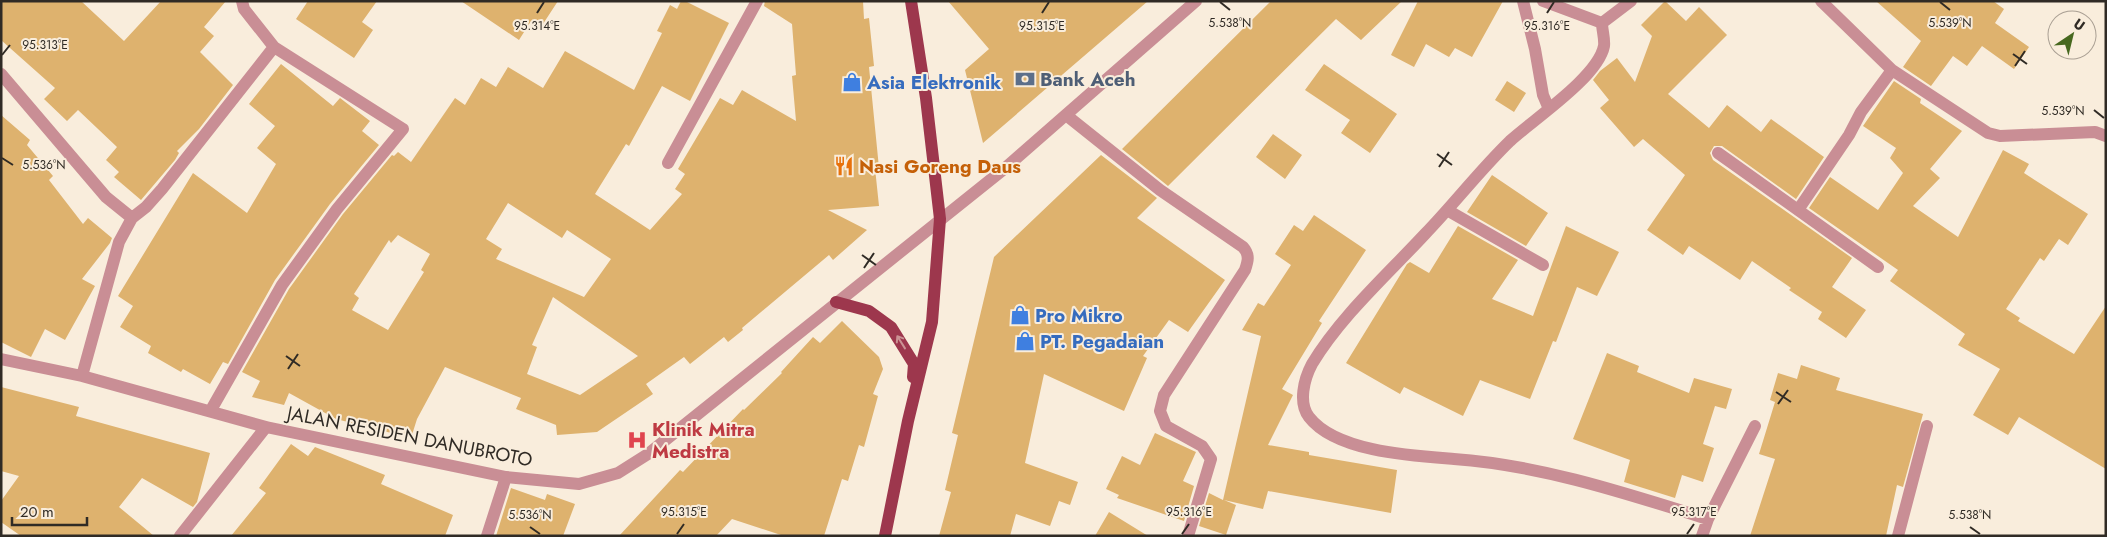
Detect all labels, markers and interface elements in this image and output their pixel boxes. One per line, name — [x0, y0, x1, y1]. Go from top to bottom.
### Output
north arrow — [2047, 10, 2097, 60]
text: U — [2070, 13, 2089, 35]
text: 5.538°N — [1209, 14, 1251, 32]
text: 5.539°N — [1928, 14, 1972, 32]
text: 95.314°E — [514, 17, 560, 35]
text: 95.315°E — [1019, 17, 1065, 35]
text: 95.316°E — [1524, 17, 1570, 35]
text: 95.313°E — [22, 36, 68, 54]
place label: Bank Aceh — [1040, 66, 1136, 93]
bank icon: Bank Aceh — [1014, 68, 1036, 90]
place label: Asia Elektronik — [866, 69, 1001, 96]
shop icon: Asia Elektronik — [841, 71, 863, 93]
text: 5.539°N — [2041, 102, 2085, 120]
place label: Nasi Goreng Daus — [859, 153, 1021, 180]
restaurant icon: Nasi Goreng Daus — [833, 155, 855, 177]
text: 5.536°N — [22, 156, 66, 174]
place label: Pro Mikro — [1035, 302, 1123, 329]
shop icon: Pro Mikro — [1009, 304, 1031, 326]
place label: PT. Pegadaian — [1040, 328, 1164, 355]
shop icon: PT. Pegadaian — [1014, 330, 1036, 352]
one-way arrow — [896, 335, 906, 349]
street label: JALAN RESIDEN DANUBROTO — [282, 399, 535, 474]
place label: Klinik Mitra Medistra — [652, 416, 755, 465]
hospital icon: Klinik Mitra Medistra — [626, 429, 648, 451]
scale bar — [12, 494, 88, 526]
text: 20 m — [20, 501, 54, 523]
text: 95.315°E — [661, 503, 707, 521]
text: 95.316°E — [1166, 503, 1212, 521]
text: 95.317°E — [1671, 503, 1717, 521]
text: 5.536°N — [508, 506, 552, 524]
text: 5.538°N — [1949, 506, 1991, 524]

